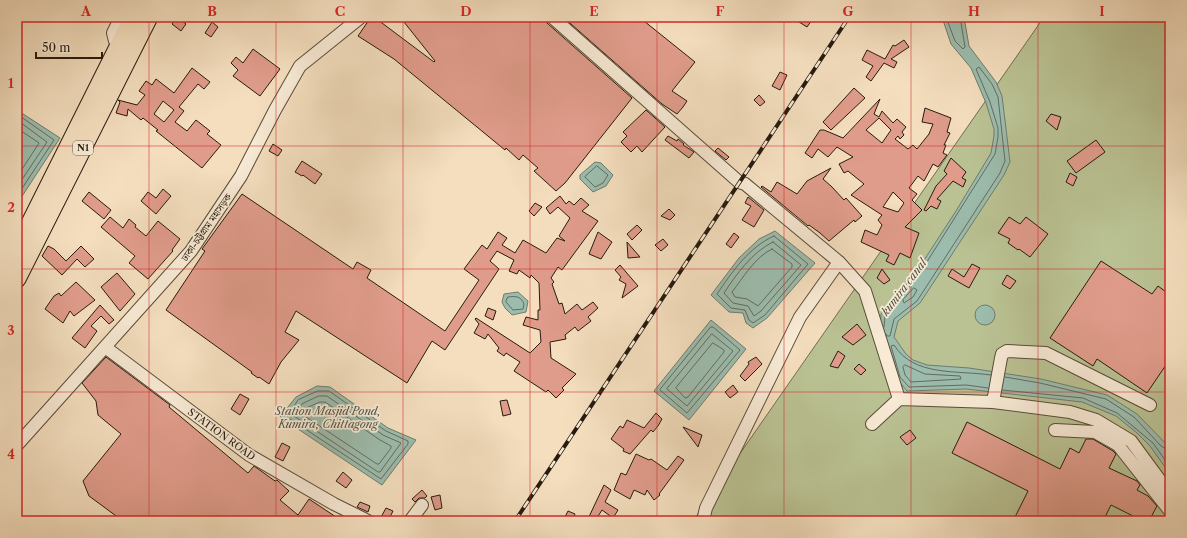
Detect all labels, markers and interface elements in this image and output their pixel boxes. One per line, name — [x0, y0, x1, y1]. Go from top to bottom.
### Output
text: A — [80, 3, 92, 19]
text: B — [207, 3, 217, 19]
text: C — [335, 3, 345, 19]
text: D — [460, 3, 472, 19]
text: E — [589, 3, 599, 19]
text: F — [716, 3, 725, 19]
text: G — [842, 3, 854, 19]
text: H — [968, 3, 980, 19]
text: I — [1099, 3, 1105, 19]
scale bar — [36, 34, 102, 60]
text: 50 m — [42, 40, 71, 55]
text: 1 — [8, 75, 14, 91]
road number: N1 — [73, 141, 93, 155]
street label: ঢাকা-চট্টগ্রাম মহাসড়ক — [178, 190, 235, 264]
text: 2 — [7, 199, 15, 215]
water label: kumira canal — [878, 255, 931, 319]
text: 3 — [7, 322, 15, 338]
water label: Station Masjid Pond, Kumira, Chittagong — [274, 404, 381, 431]
street label: STATION ROAD — [185, 406, 258, 463]
text: 4 — [7, 446, 15, 462]

